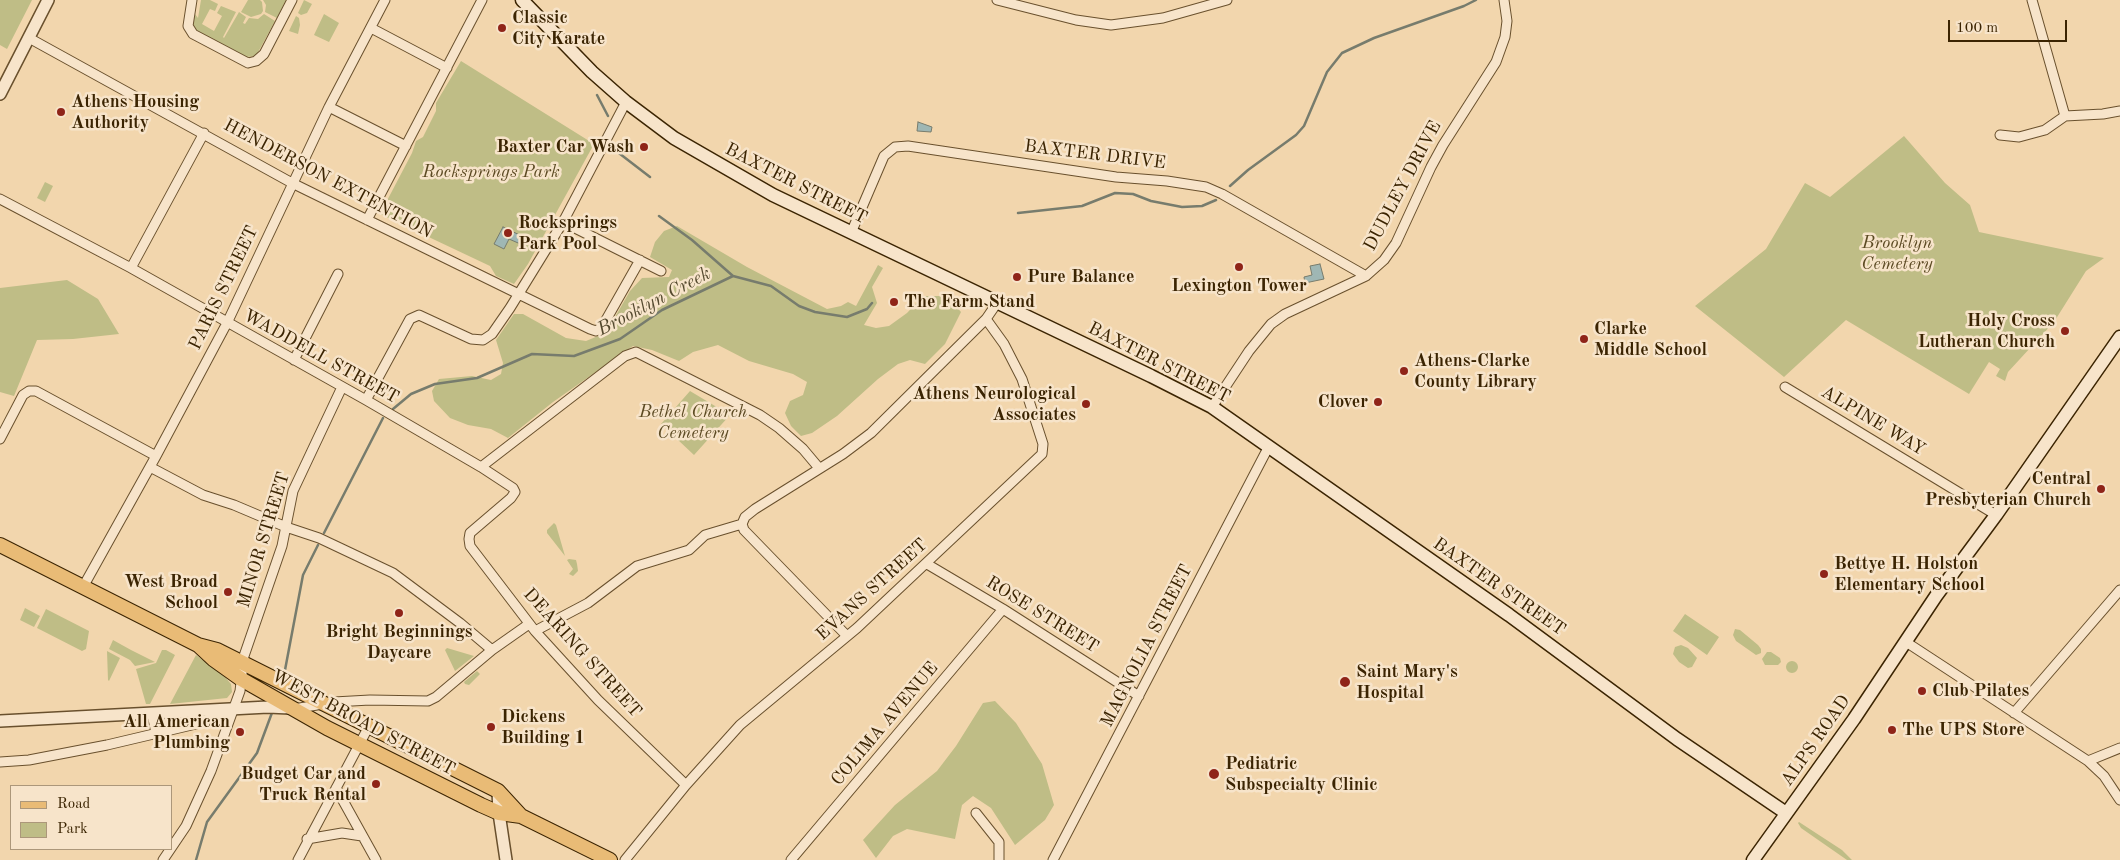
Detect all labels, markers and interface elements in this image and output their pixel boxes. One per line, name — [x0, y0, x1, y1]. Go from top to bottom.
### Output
place label: Classic City Karate — [512, 7, 605, 50]
scale bar — [1950, 10, 2069, 42]
text: 100 m — [1956, 21, 1998, 36]
marker: Classic City Karate — [496, 22, 508, 34]
place label: Athens Housing Authority — [71, 91, 199, 134]
marker: Athens Housing Authority — [55, 106, 67, 118]
street label: HENDERSON EXTENTION — [220, 115, 436, 243]
street label: DUDLEY DRIVE — [1360, 117, 1446, 255]
place label: Baxter Car Wash — [496, 136, 634, 158]
street label: BAXTER DRIVE — [1023, 136, 1167, 174]
street label: BAXTER STREET — [721, 139, 871, 229]
marker: Baxter Car Wash — [638, 141, 650, 153]
park label: Rocksprings Park — [422, 161, 560, 183]
place label: Rocksprings Park Pool — [518, 212, 617, 254]
street label: PARIS STREET — [185, 222, 263, 354]
marker: Rocksprings Park Pool — [502, 227, 514, 239]
park label: Brooklyn Cemetery — [1861, 232, 1933, 274]
marker: Lexington Tower — [1233, 261, 1245, 273]
water label: Brooklyn Creek — [593, 263, 715, 341]
place label: Pure Balance — [1027, 266, 1134, 288]
marker: Pure Balance — [1011, 271, 1023, 283]
place label: Lexington Tower — [1171, 275, 1307, 297]
place label: The Farm Stand — [904, 291, 1035, 313]
marker: The Farm Stand — [888, 296, 900, 308]
street label: WADDELL STREET — [239, 305, 403, 409]
place label: Holy Cross Lutheran Church — [1918, 310, 2055, 352]
street label: BAXTER STREET — [1084, 318, 1234, 408]
place label: Clarke Middle School — [1594, 318, 1707, 360]
marker: Holy Cross Lutheran Church — [2059, 325, 2071, 337]
marker: Clarke Middle School — [1578, 333, 1590, 345]
place label: Athens-Clarke County Library — [1414, 350, 1537, 392]
marker: Athens-Clarke County Library — [1398, 365, 1410, 377]
street label: ALPINE WAY — [1817, 381, 1929, 461]
place label: Athens Neurological Associates — [912, 383, 1076, 426]
place label: Clover — [1318, 391, 1368, 413]
marker: Clover — [1372, 396, 1384, 408]
marker: Athens Neurological Associates — [1080, 398, 1092, 410]
park label: Bethel Church Cemetery — [639, 401, 747, 444]
place label: Central Presbyterian Church — [1925, 468, 2091, 510]
street label: MINOR STREET — [233, 469, 295, 611]
marker: Central Presbyterian Church — [2095, 483, 2107, 495]
street label: BAXTER STREET — [1429, 533, 1569, 641]
street label: EVANS STREET — [812, 534, 932, 646]
place label: Bettye H. Holston Elementary School — [1834, 553, 1985, 596]
street label: MAGNOLIA STREET — [1097, 561, 1197, 731]
marker: Bettye H. Holston Elementary School — [1818, 568, 1830, 580]
place label: West Broad School — [124, 571, 218, 614]
street label: ROSE STREET — [982, 572, 1102, 658]
street label: DEARING STREET — [518, 584, 646, 722]
marker: West Broad School — [222, 586, 234, 598]
marker: Bright Beginnings Daycare — [393, 607, 405, 619]
place label: Bright Beginnings Daycare — [325, 621, 473, 664]
street label: COLIMA AVENUE — [827, 658, 943, 790]
place label: Saint Mary's Hospital — [1356, 661, 1458, 704]
street label: WEST BROAD STREET — [267, 665, 459, 781]
marker: Saint Mary's Hospital — [1338, 675, 1352, 689]
place label: Club Pilates — [1932, 680, 2029, 702]
marker: Club Pilates — [1916, 685, 1928, 697]
street label: ALPS ROAD — [1777, 691, 1855, 791]
place label: Dickens Building 1 — [501, 706, 585, 749]
place label: All American Plumbing — [123, 711, 230, 754]
place label: The UPS Store — [1902, 719, 2025, 741]
marker: Dickens Building 1 — [485, 721, 497, 733]
marker: The UPS Store — [1886, 724, 1898, 736]
marker: All American Plumbing — [234, 726, 246, 738]
place label: Pediatric Subspecialty Clinic — [1225, 753, 1378, 796]
place label: Budget Car and Truck Rental — [241, 763, 366, 806]
marker: Pediatric Subspecialty Clinic — [1207, 767, 1221, 781]
marker: Budget Car and Truck Rental — [370, 778, 382, 790]
legend — [10, 785, 172, 850]
text: Road — [57, 797, 90, 812]
text: Park — [57, 822, 88, 837]

